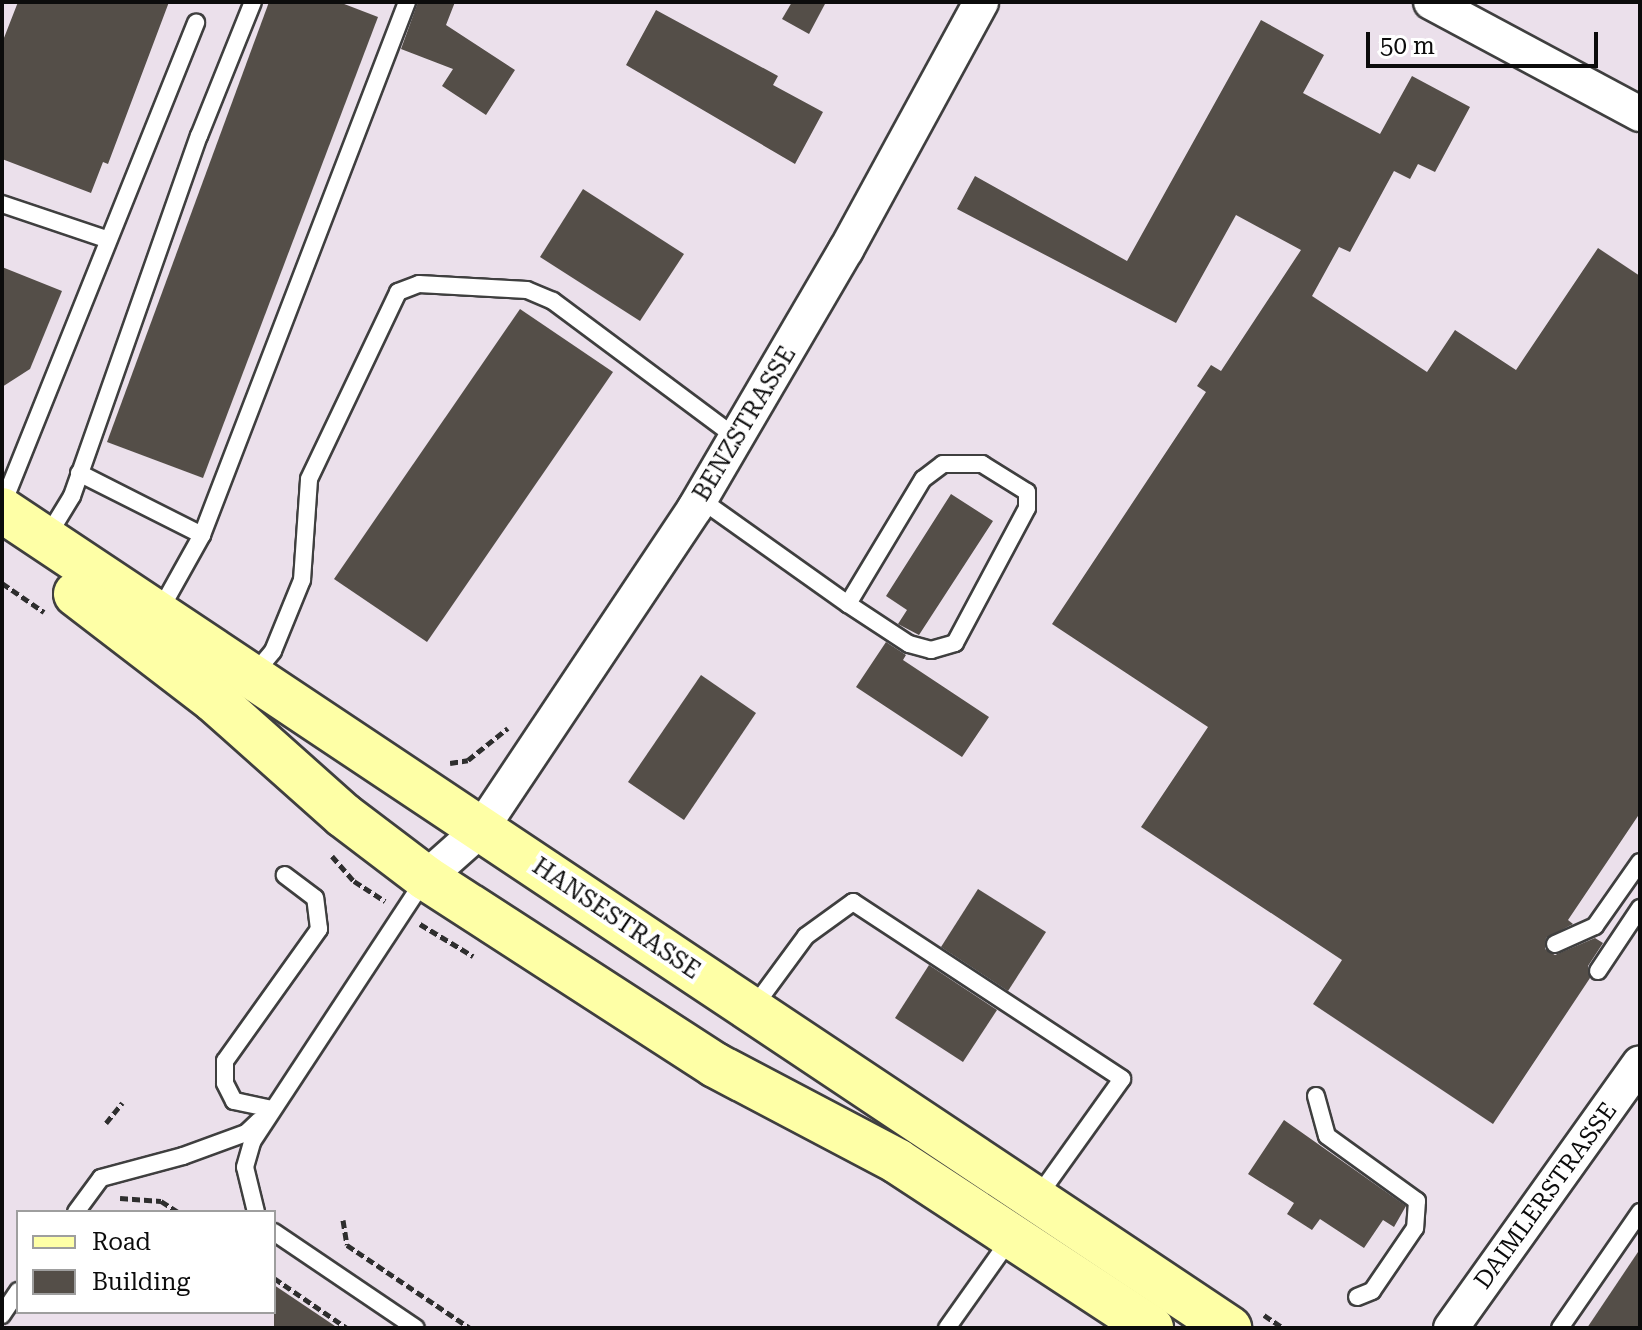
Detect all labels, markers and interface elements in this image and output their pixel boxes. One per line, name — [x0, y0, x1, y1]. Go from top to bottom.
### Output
scale bar — [1370, 16, 1602, 66]
text: 50 m — [1380, 32, 1435, 60]
street label: BENZSTRASSE — [688, 341, 802, 507]
street label: HANSESTRASSE — [527, 852, 705, 986]
street label: DAIMLERSTRASSE — [1469, 1097, 1623, 1295]
legend — [16, 1210, 276, 1314]
text: Road — [92, 1228, 151, 1256]
text: Building — [92, 1268, 190, 1296]

